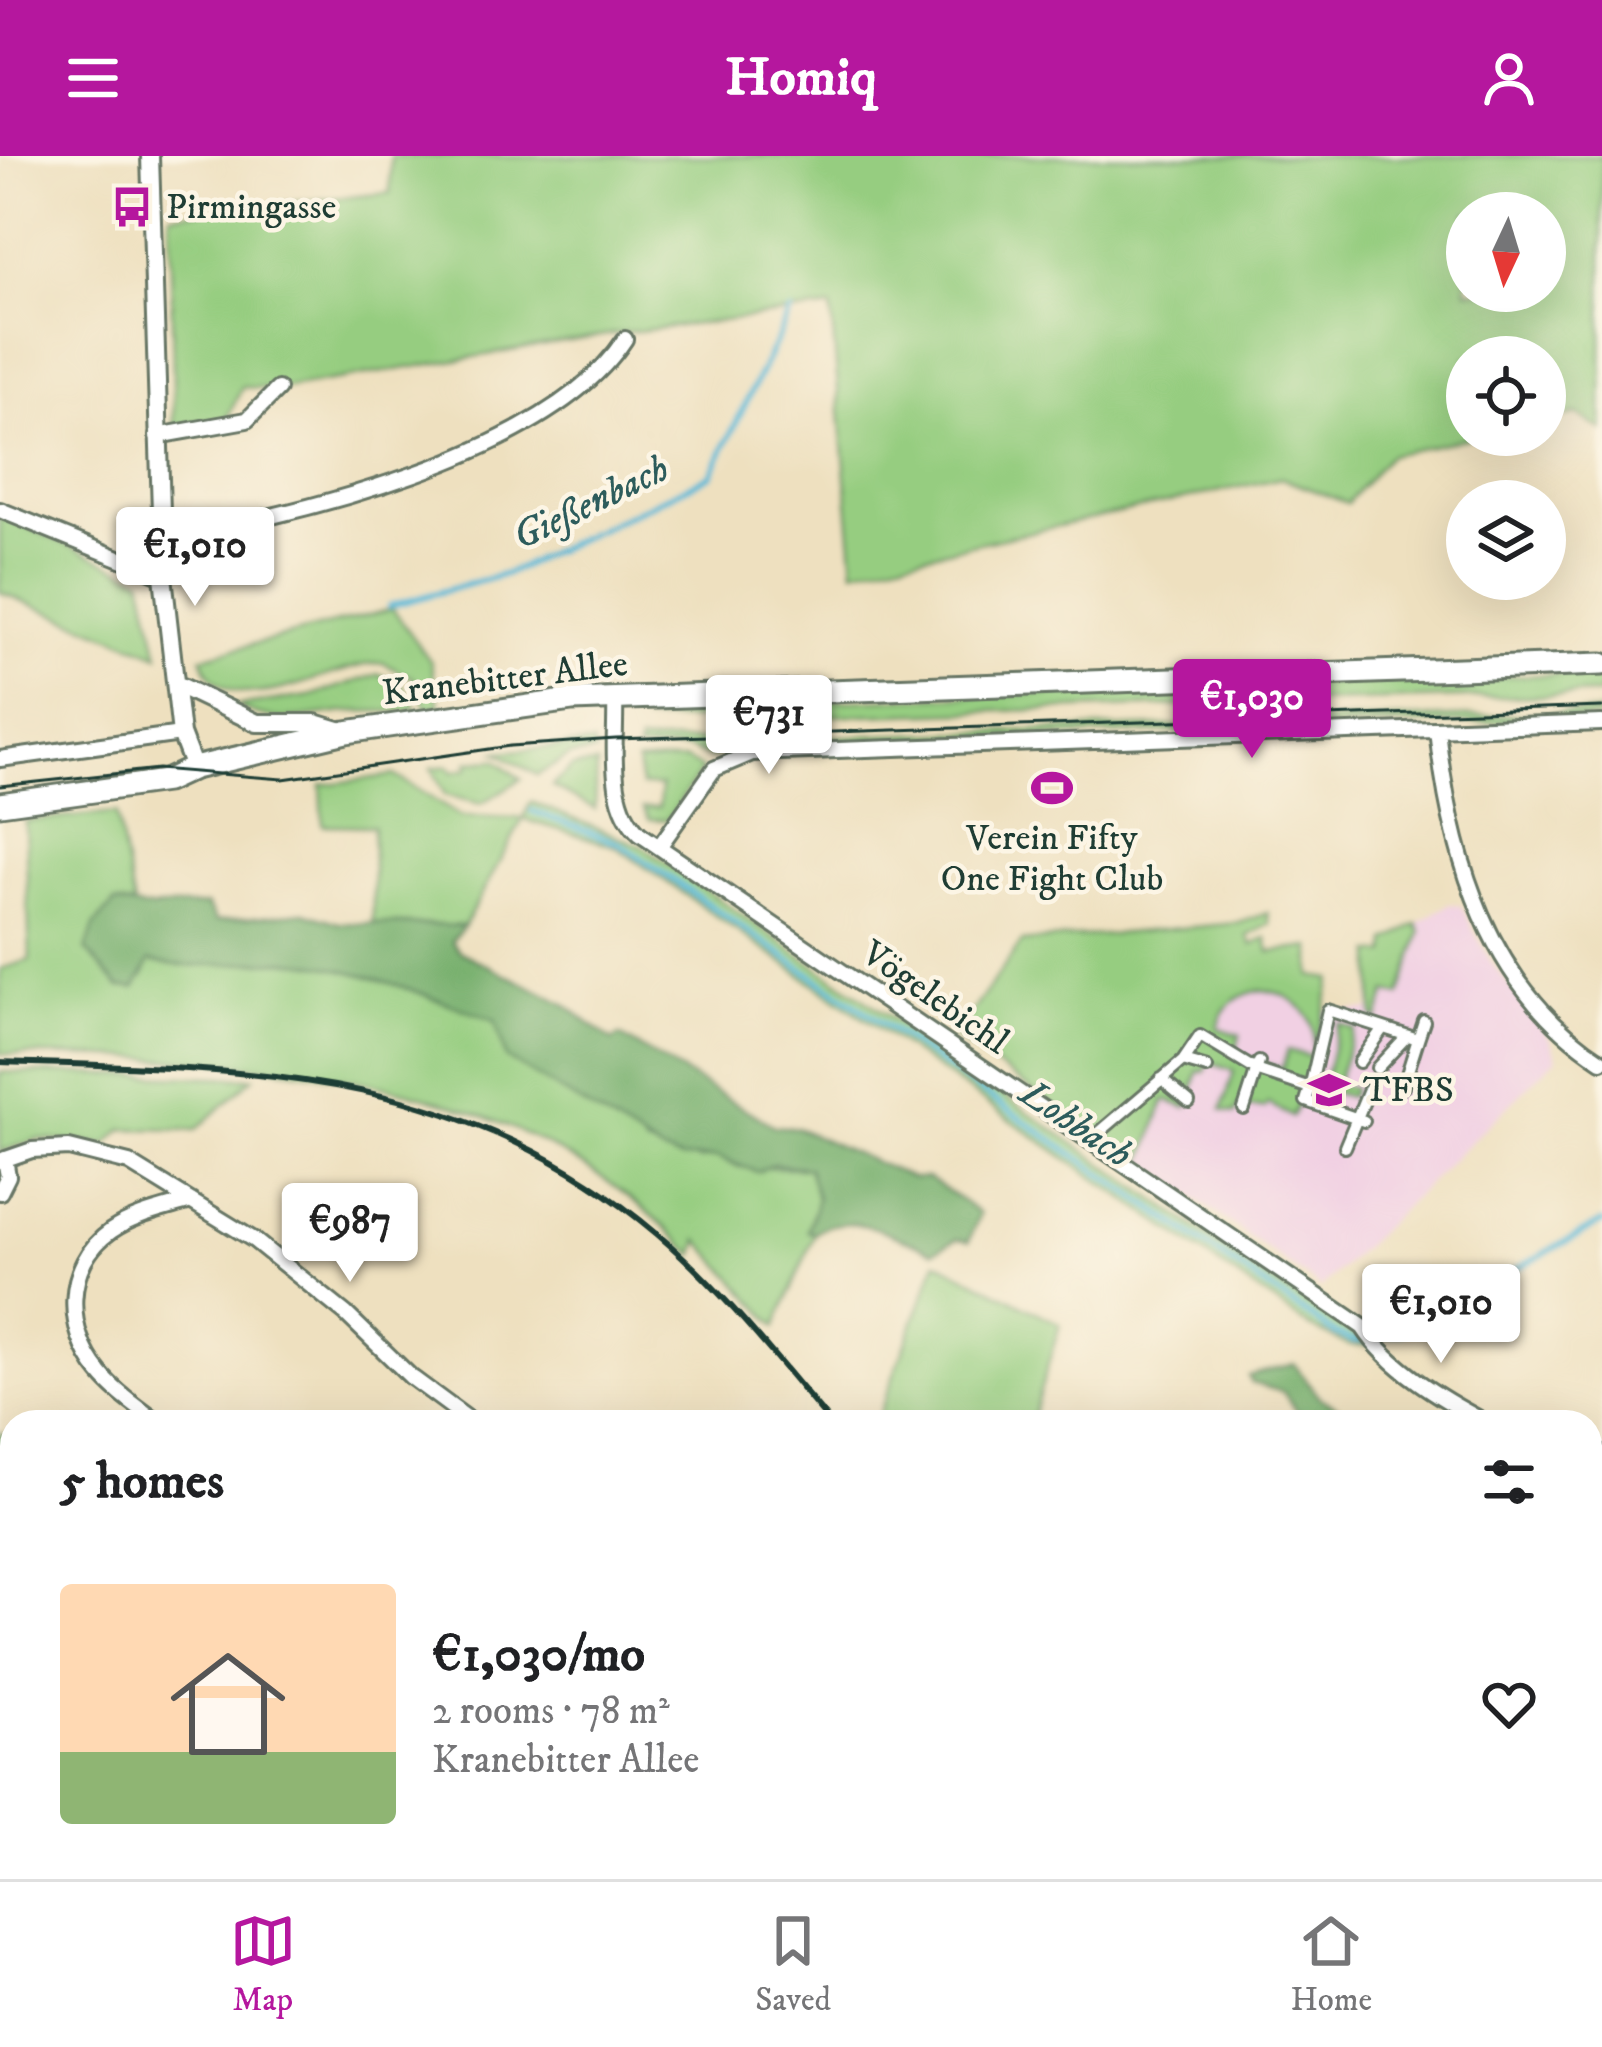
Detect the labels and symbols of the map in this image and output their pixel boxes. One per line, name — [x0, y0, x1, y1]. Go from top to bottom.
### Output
bus stop icon: Pirmingasse — [109, 184, 155, 230]
place label: Pirmingasse — [166, 185, 337, 230]
north arrow — [1446, 192, 1566, 312]
water label: Gießenbach — [505, 444, 677, 562]
pin: €1,010 — [97, 507, 293, 609]
street label: Kranebitter Allee — [380, 642, 630, 716]
pin: €1,030 — [1154, 659, 1350, 761]
pin: €731 — [698, 675, 840, 777]
sports icon: Verein Fifty One Fight Club — [1029, 765, 1075, 811]
place label: Verein Fifty One Fight Club — [941, 816, 1163, 902]
street label: Vögelebichl — [852, 931, 1017, 1065]
school or university icon: TFBS — [1306, 1067, 1352, 1113]
water label: Lohbach — [1009, 1068, 1141, 1179]
place label: TFBS — [1363, 1068, 1454, 1113]
pin: €987 — [279, 1183, 421, 1285]
pin: €1,010 — [1343, 1264, 1539, 1366]

